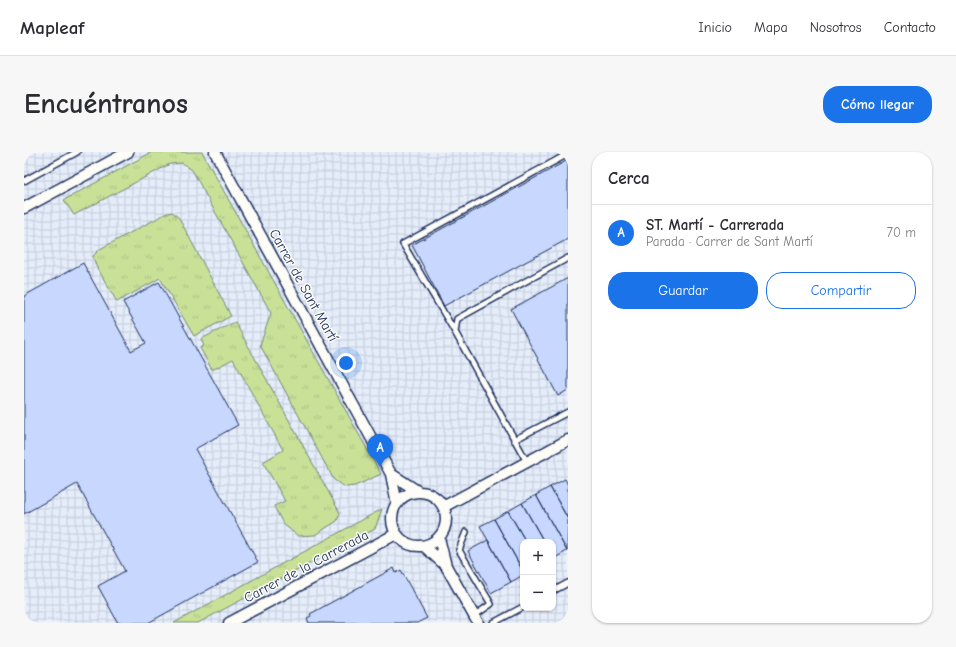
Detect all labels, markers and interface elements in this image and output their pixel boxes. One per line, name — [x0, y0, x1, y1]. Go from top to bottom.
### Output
text: Mapleaf — [20, 17, 84, 39]
text: Inicio — [698, 19, 732, 36]
text: Mapa — [754, 19, 788, 36]
text: Nosotros — [810, 19, 862, 36]
text: Contacto — [884, 19, 936, 36]
button: Cómo llegar — [823, 86, 932, 123]
text: Encuéntranos — [24, 88, 188, 120]
text: Cerca — [608, 169, 650, 188]
text: ST. Martí - Carrerada — [646, 216, 784, 234]
text: A — [617, 225, 625, 240]
text: 70 m — [887, 225, 916, 240]
street label: Carrer de Sant Martí — [266, 226, 342, 345]
text: Parada · Carrer de Sant Martí — [646, 234, 813, 249]
button: Guardar — [608, 272, 758, 309]
button: Compartir — [766, 272, 916, 309]
your location — [336, 353, 356, 373]
pin: A — [367, 434, 393, 467]
street label: Carrer de la Carrerada — [241, 526, 372, 607]
map controls — [520, 539, 556, 611]
button: + — [520, 539, 556, 575]
button: − — [520, 575, 556, 611]

